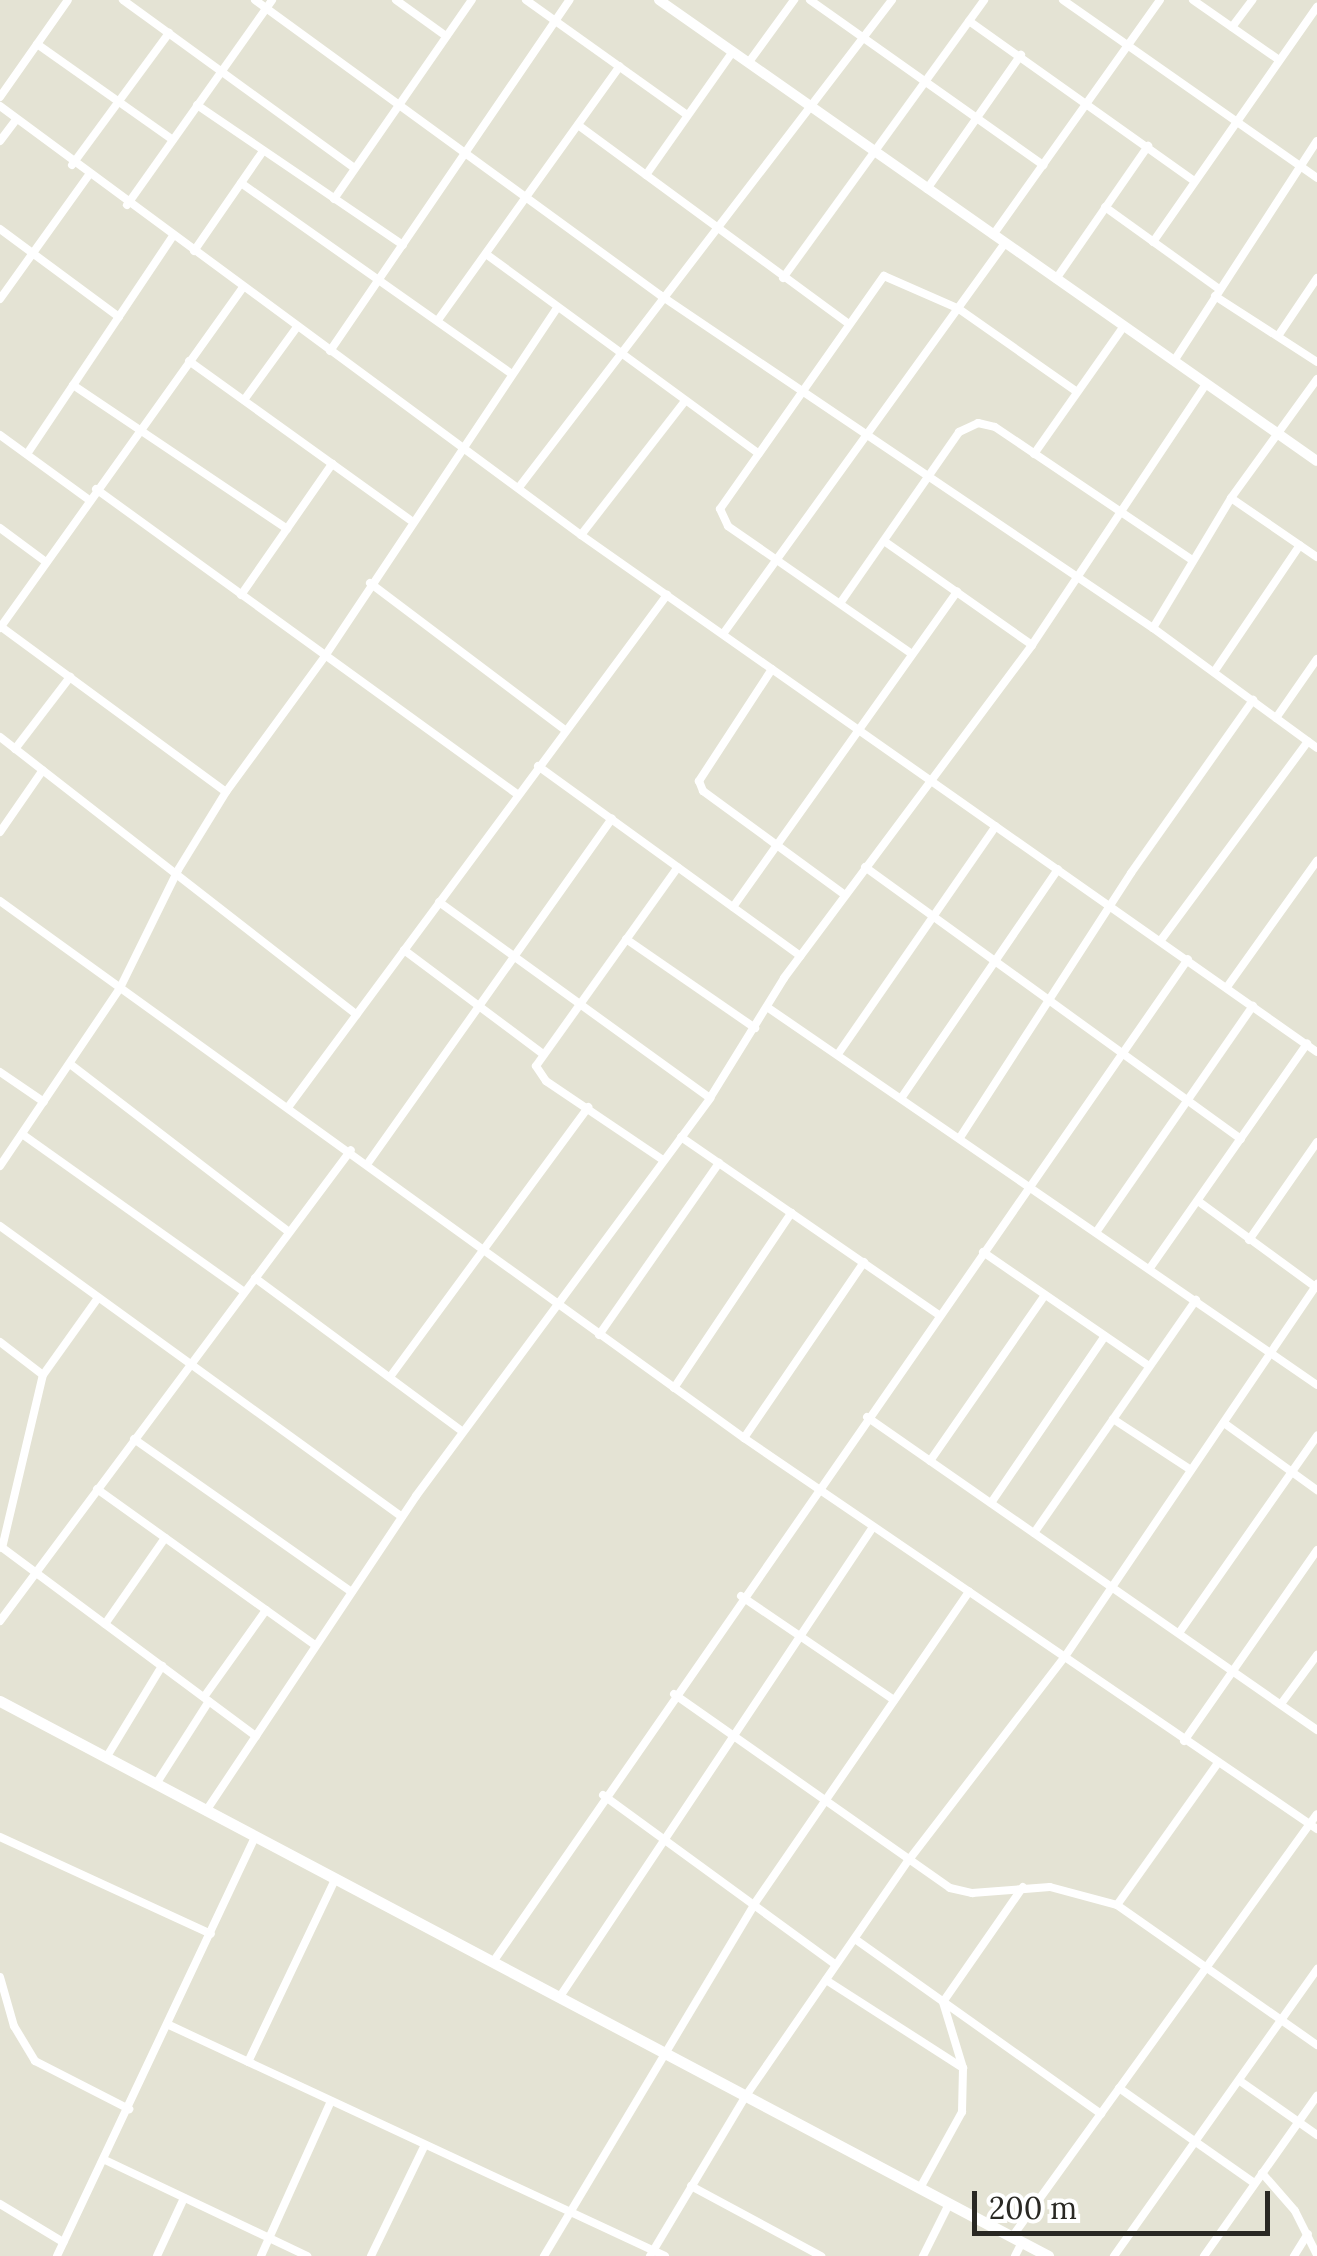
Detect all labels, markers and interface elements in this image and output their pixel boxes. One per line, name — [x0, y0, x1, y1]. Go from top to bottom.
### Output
scale bar — [977, 2171, 1274, 2233]
text: 200 m — [989, 2189, 1077, 2227]

